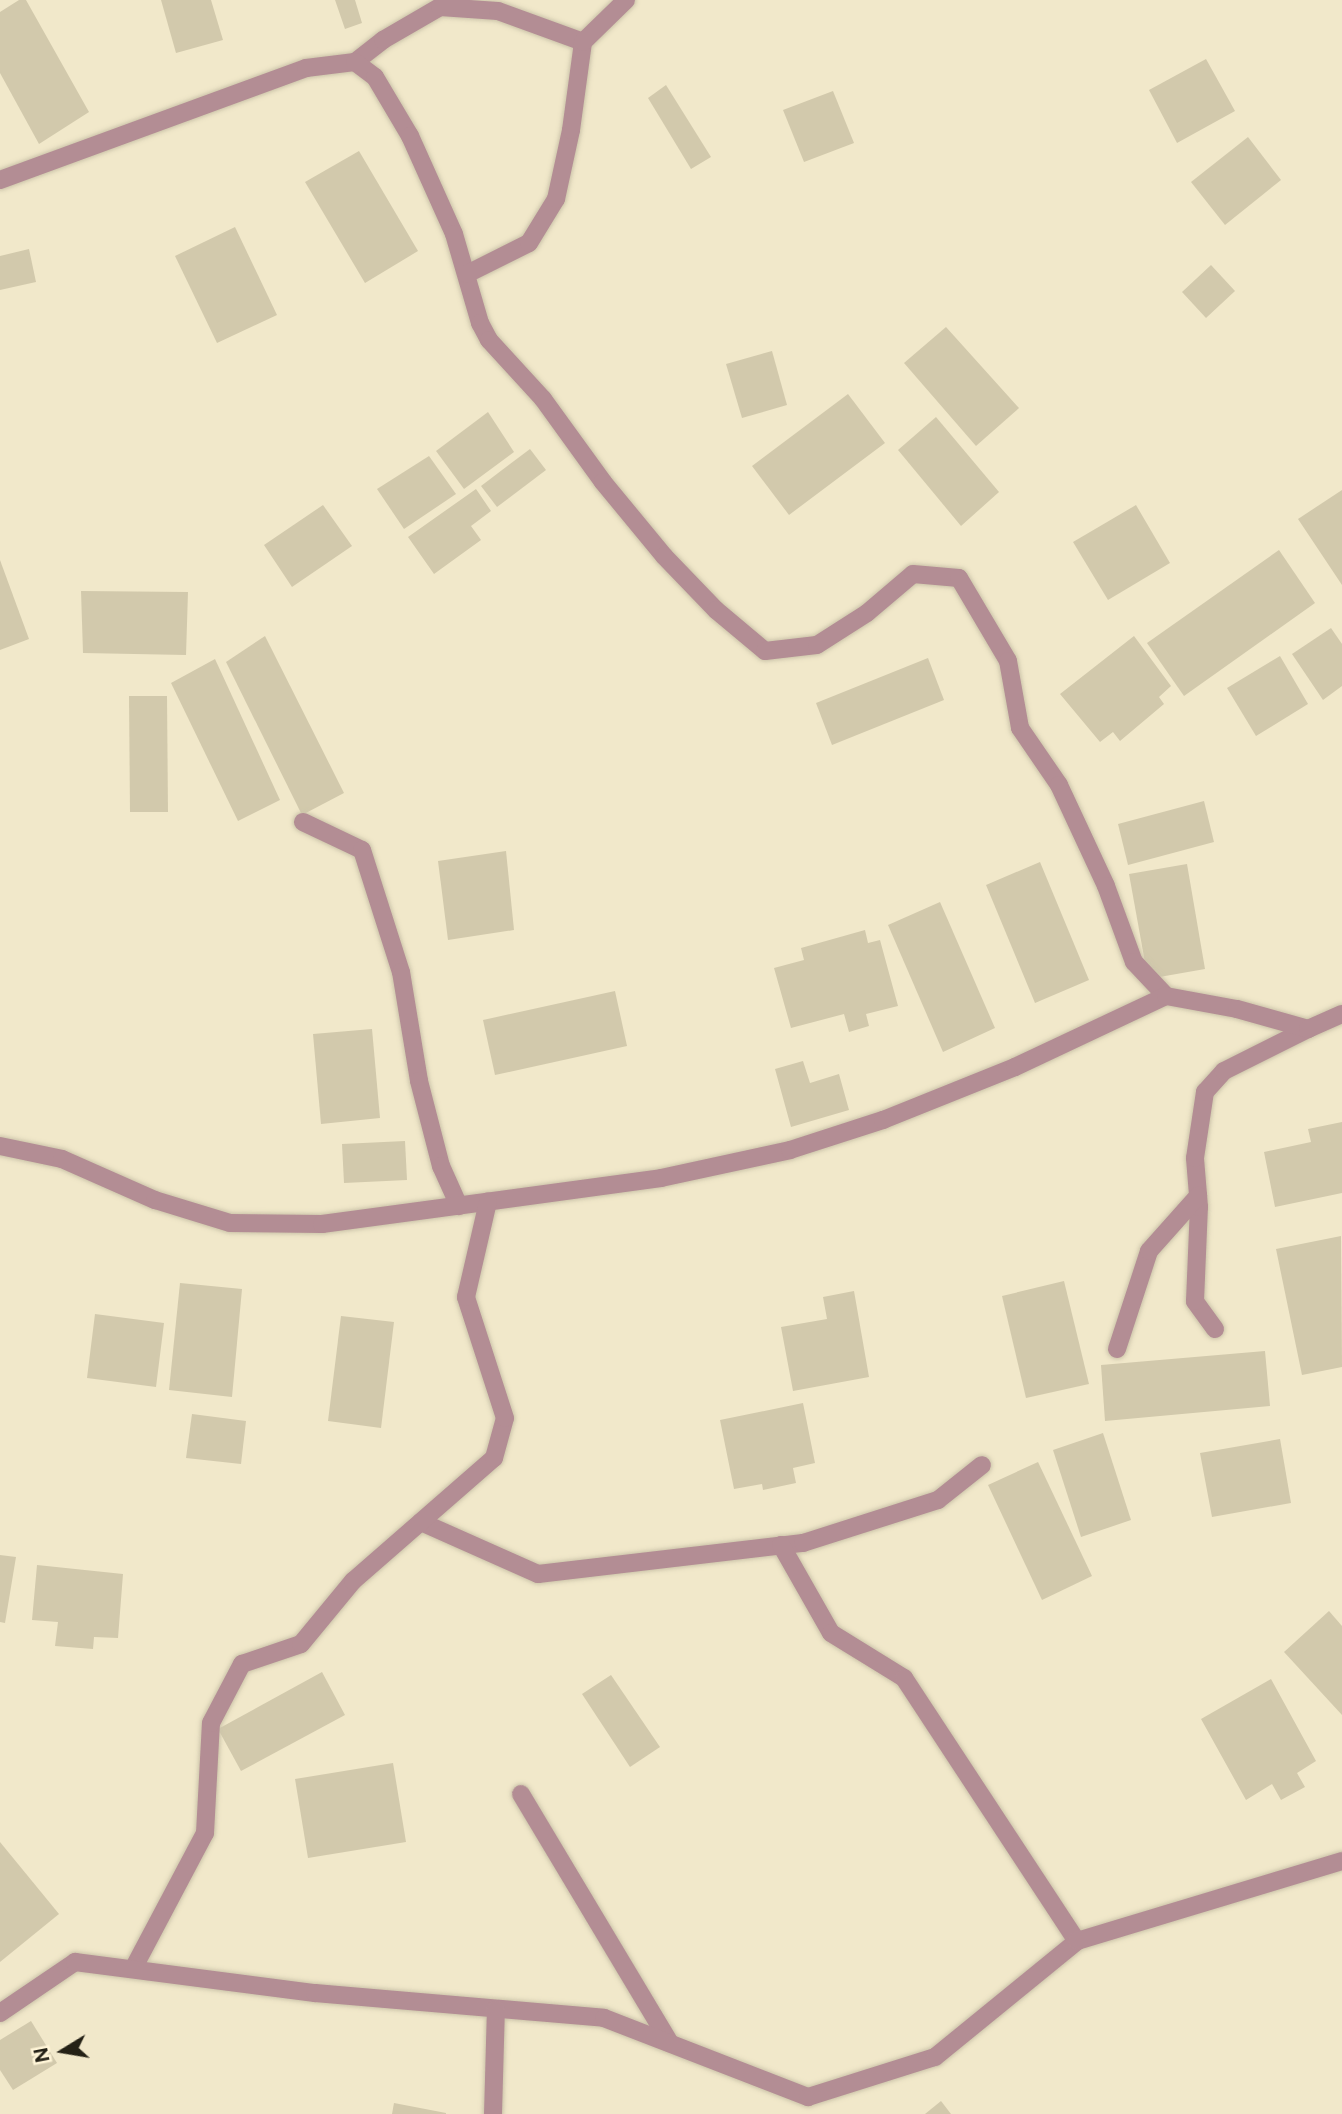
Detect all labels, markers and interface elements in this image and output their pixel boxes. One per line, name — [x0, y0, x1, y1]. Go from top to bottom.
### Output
north arrow — [28, 2016, 98, 2086]
text: N — [29, 2046, 55, 2065]

